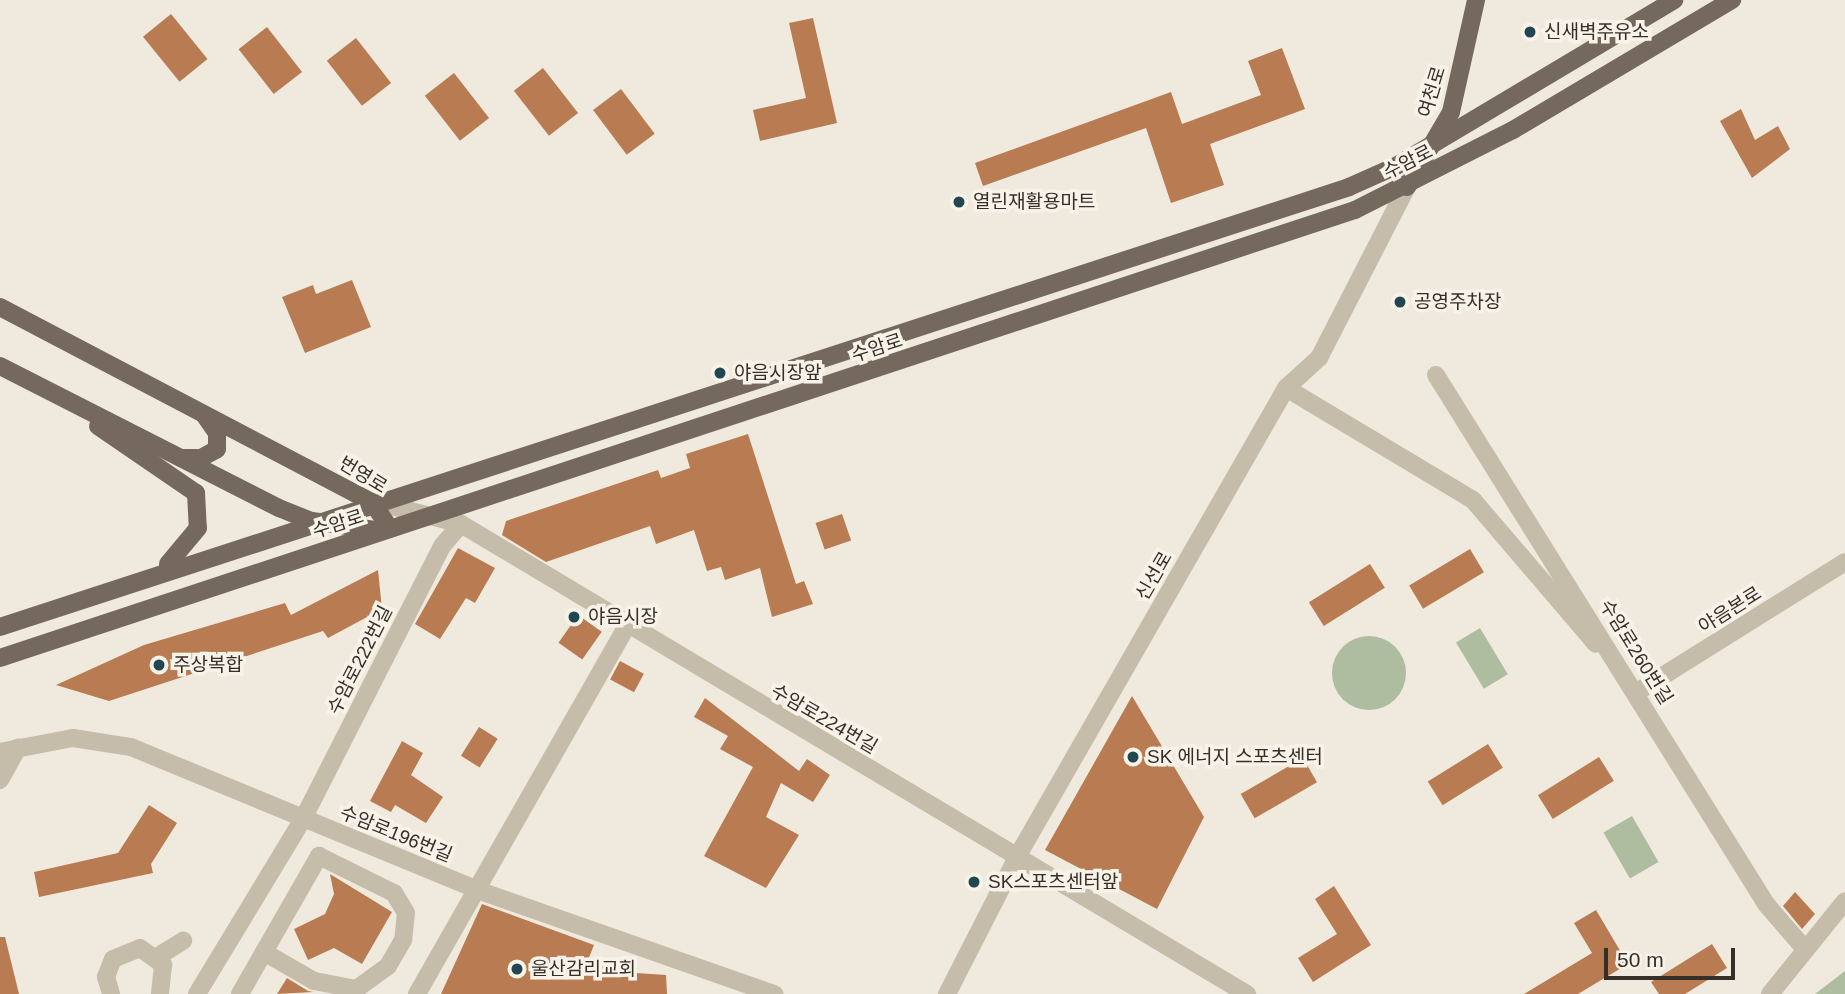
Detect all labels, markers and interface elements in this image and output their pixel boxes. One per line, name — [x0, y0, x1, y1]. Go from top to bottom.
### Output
place label: 신새벽주유소 — [1544, 21, 1649, 43]
marker: 신새벽주유소 — [1522, 24, 1538, 40]
street label: 여천로 — [1413, 64, 1451, 120]
street label: 수암로 — [1379, 140, 1437, 184]
place label: 열린재활용마트 — [973, 191, 1095, 213]
marker: 열린재활용마트 — [951, 194, 967, 210]
place label: 공영주차장 — [1414, 291, 1501, 313]
marker: 공영주차장 — [1392, 294, 1408, 310]
street label: 수암로 — [849, 329, 905, 367]
place label: 야음시장앞 — [734, 362, 821, 384]
marker: 야음시장앞 — [712, 365, 728, 381]
street label: 번영로 — [335, 452, 391, 498]
street label: 수암로 — [310, 505, 366, 543]
street label: 신선로 — [1131, 548, 1177, 604]
street label: 야음본로 — [1694, 582, 1766, 638]
street label: 수암로260번길 — [1595, 595, 1677, 709]
street label: 수암로222번길 — [323, 602, 397, 718]
place label: 야음시장 — [588, 606, 658, 628]
marker: 야음시장 — [566, 609, 582, 625]
place label: 주상복합 — [173, 654, 243, 676]
marker: 주상복합 — [151, 657, 167, 673]
street label: 수암로224번길 — [767, 679, 881, 759]
place label: SK 에너지 스포츠센터 — [1147, 746, 1323, 768]
marker: SK 에너지 스포츠센터 — [1125, 749, 1141, 765]
street label: 수암로196번길 — [337, 801, 455, 867]
place label: SK스포츠센터앞 — [988, 871, 1118, 893]
marker: SK스포츠센터앞 — [966, 874, 982, 890]
scale bar — [1607, 934, 1738, 978]
text: 50 m — [1617, 948, 1664, 971]
place label: 울산감리교회 — [531, 958, 636, 980]
marker: 울산감리교회 — [509, 961, 525, 977]

